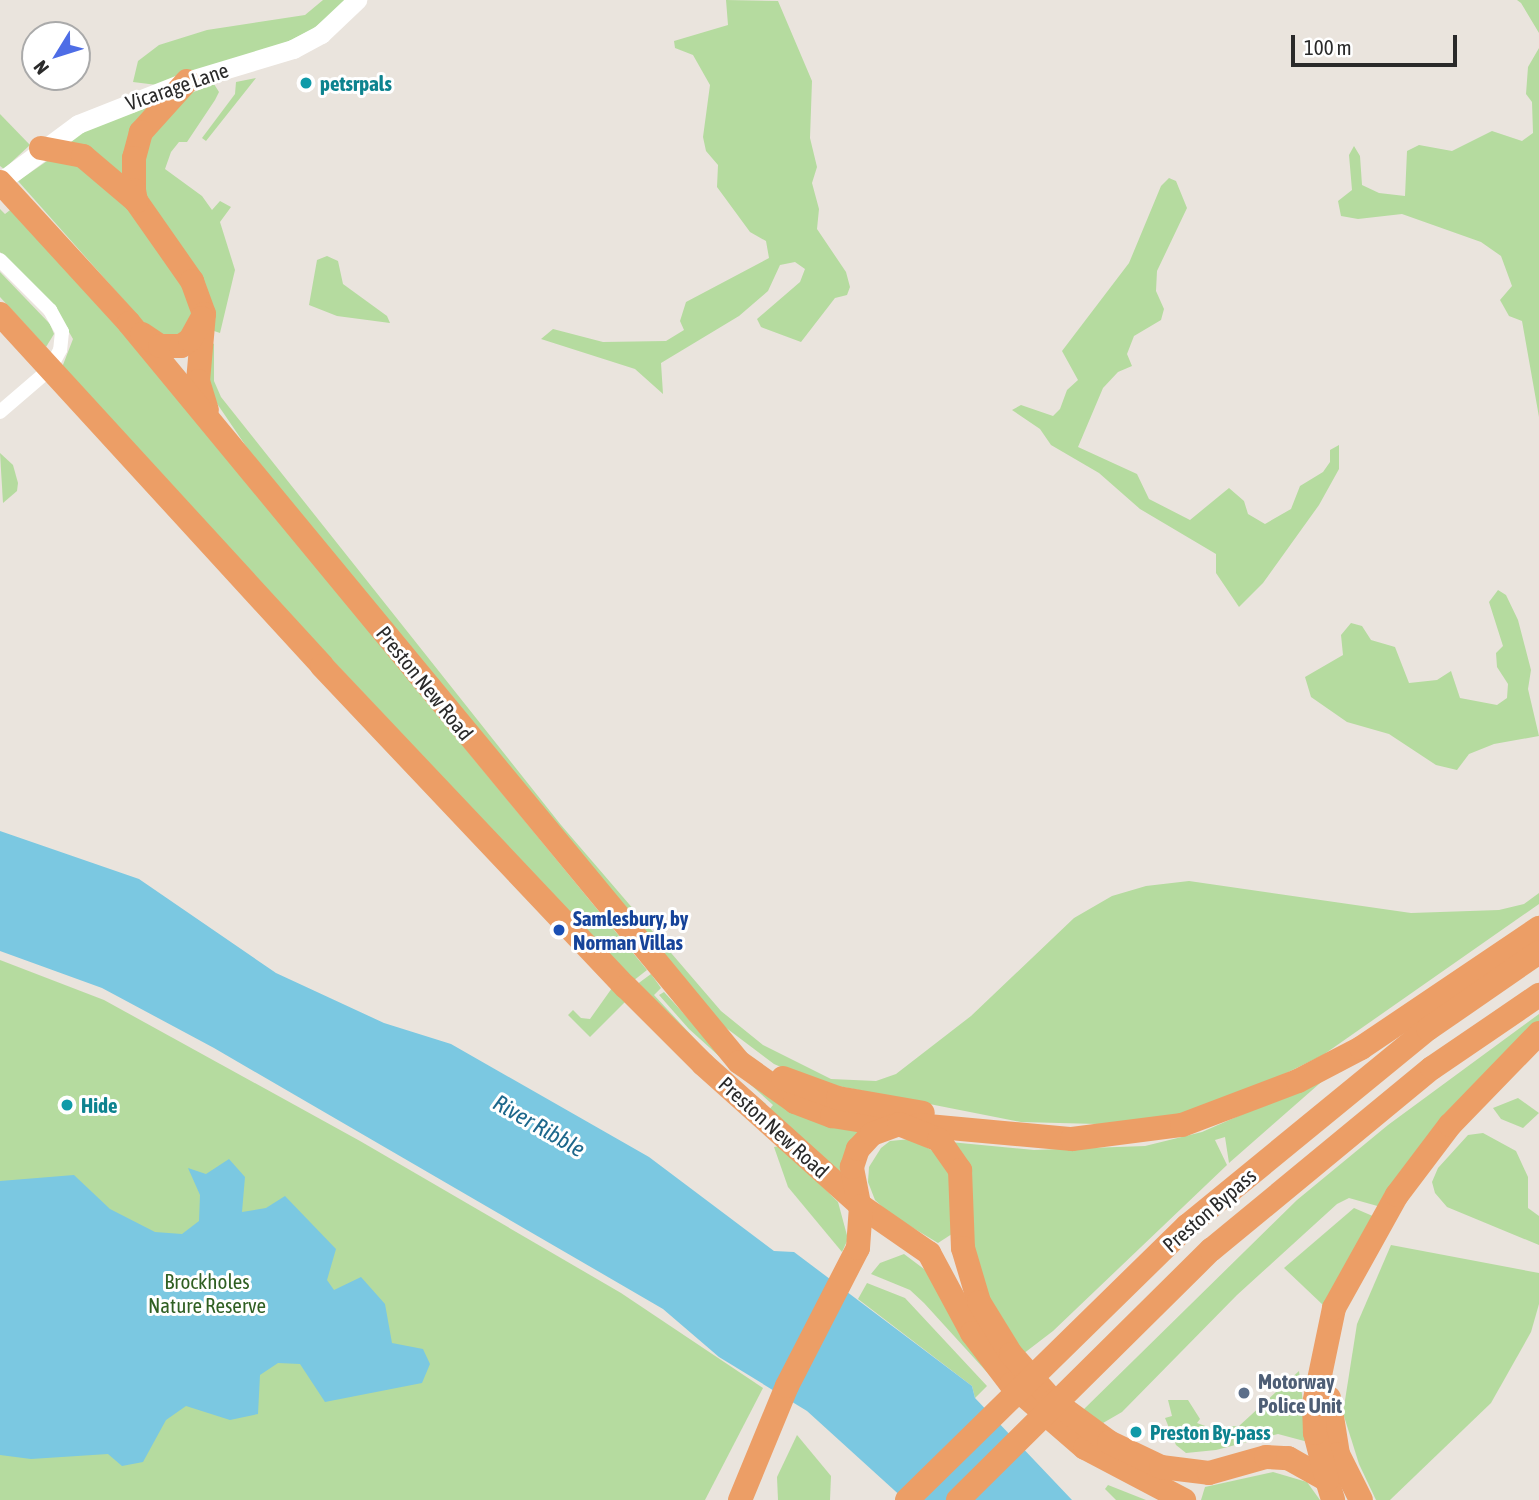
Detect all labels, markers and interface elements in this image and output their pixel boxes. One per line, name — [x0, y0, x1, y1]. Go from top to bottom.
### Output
north arrow — [21, 21, 91, 91]
scale bar — [1294, 21, 1460, 65]
text: 100 m — [1304, 35, 1352, 59]
text: N — [29, 57, 53, 79]
street label: Vicarage Lane — [122, 57, 232, 115]
place label: petsrpals — [320, 70, 392, 96]
marker: petsrpals — [298, 75, 314, 91]
street label: Preston New Road — [371, 621, 479, 745]
place label: Samlesbury, by Norman Villas — [573, 905, 688, 955]
marker: Samlesbury, by Norman Villas — [551, 922, 567, 938]
street label: Preston New Road — [714, 1071, 834, 1183]
water label: River Ribble — [488, 1089, 590, 1163]
place label: Hide — [81, 1092, 118, 1118]
marker: Hide — [59, 1097, 75, 1113]
street label: Preston Bypass — [1157, 1163, 1261, 1257]
park label: Brockholes Nature Reserve — [148, 1268, 266, 1318]
place label: Motorway Police Unit — [1258, 1368, 1342, 1418]
marker: Motorway Police Unit — [1236, 1385, 1252, 1401]
place label: Preston By-pass — [1150, 1419, 1271, 1445]
marker: Preston By-pass — [1128, 1424, 1144, 1440]

